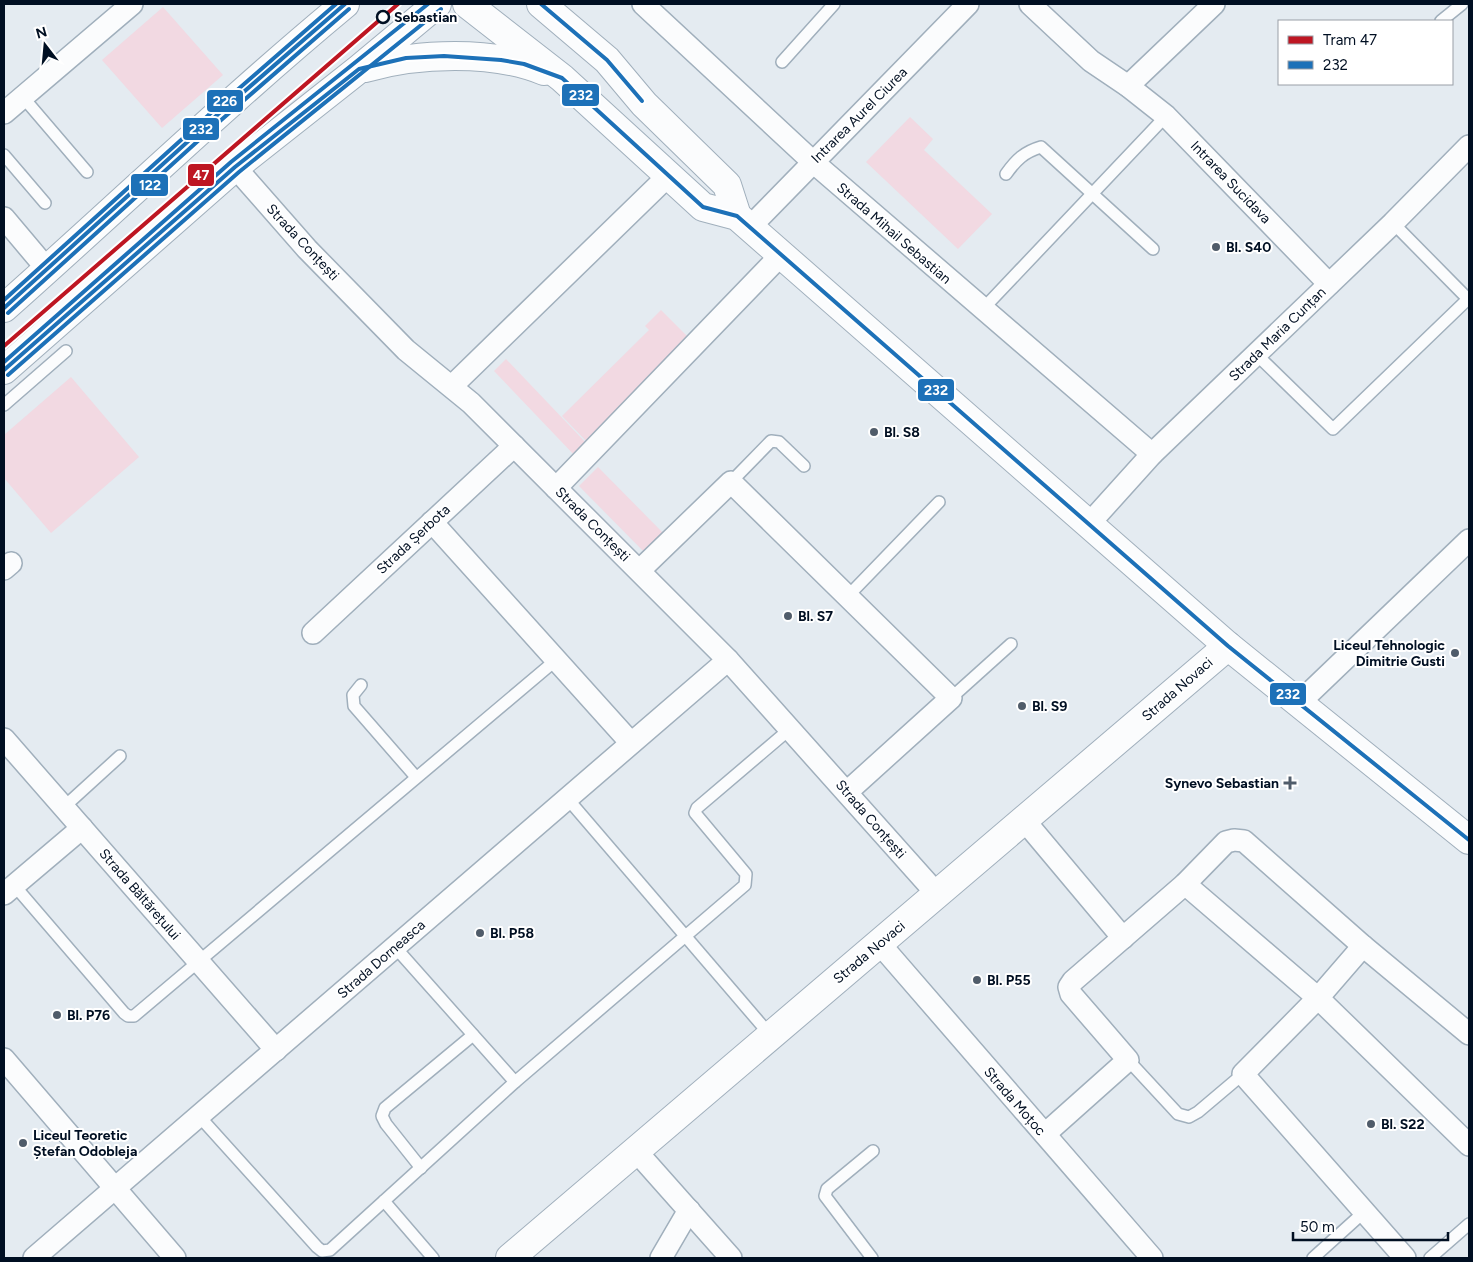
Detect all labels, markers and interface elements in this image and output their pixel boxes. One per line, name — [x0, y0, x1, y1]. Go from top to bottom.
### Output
place label: Sebastian — [394, 9, 457, 26]
marker: Sebastian — [376, 10, 390, 24]
north arrow — [20, 20, 70, 70]
legend — [1278, 20, 1453, 85]
text: N — [34, 23, 49, 43]
text: Tram 47 — [1323, 31, 1377, 49]
text: 232 — [1323, 56, 1348, 74]
street label: Intrarea Aurel Ciurea — [808, 64, 911, 167]
line badge: 232 — [561, 83, 600, 107]
text: 232 — [569, 87, 593, 104]
line badge: 226 — [206, 89, 244, 113]
text: 226 — [213, 93, 237, 110]
line badge: 232 — [182, 117, 220, 141]
text: 232 — [189, 121, 213, 138]
street label: Intrarea Sucidava — [1187, 137, 1274, 227]
line badge: 47 — [187, 163, 215, 187]
text: 47 — [193, 167, 210, 184]
line badge: 122 — [130, 173, 169, 197]
text: 122 — [139, 177, 161, 194]
street label: Strada Mihail Sebastian — [833, 179, 954, 288]
street label: Strada Conțești — [263, 200, 342, 284]
place label: Bl. S40 — [1226, 239, 1271, 256]
marker: Bl. S40 — [1210, 241, 1222, 253]
street label: Strada Maria Cunțan — [1225, 284, 1329, 385]
line badge: 232 — [917, 378, 955, 402]
text: 232 — [924, 382, 948, 399]
place label: Bl. S8 — [884, 424, 920, 441]
marker: Bl. S8 — [868, 426, 880, 438]
street label: Strada Conțești — [552, 483, 634, 565]
street label: Strada Șerbota — [373, 501, 454, 578]
place label: Bl. S7 — [798, 608, 833, 625]
marker: Bl. S7 — [782, 610, 794, 622]
place label: Liceul Tehnologic Dimitrie Gusti — [1333, 637, 1445, 670]
marker: Liceul Tehnologic Dimitrie Gusti — [1449, 647, 1461, 659]
street label: Strada Novaci — [1138, 654, 1216, 725]
line badge: 232 — [1269, 682, 1307, 706]
text: 232 — [1276, 686, 1300, 703]
place label: Bl. S9 — [1032, 698, 1067, 715]
marker: Bl. S9 — [1016, 700, 1028, 712]
place label: Synevo Sebastian — [1165, 775, 1279, 792]
marker: Synevo Sebastian — [1283, 776, 1297, 790]
street label: Strada Conțești — [832, 777, 909, 862]
street label: Strada Băltărețului — [95, 845, 184, 943]
street label: Strada Dorneasca — [334, 917, 429, 1002]
street label: Strada Novaci — [830, 917, 909, 987]
place label: Bl. P58 — [490, 925, 534, 942]
marker: Bl. P58 — [474, 927, 486, 939]
place label: Bl. P55 — [987, 972, 1031, 989]
marker: Bl. P55 — [971, 974, 983, 986]
place label: Bl. P76 — [67, 1007, 110, 1024]
marker: Bl. P76 — [51, 1009, 63, 1021]
street label: Strada Moțoc — [980, 1063, 1049, 1139]
place label: Bl. S22 — [1381, 1116, 1425, 1133]
marker: Bl. S22 — [1365, 1118, 1377, 1130]
place label: Liceul Teoretic Ștefan Odobleja — [33, 1127, 137, 1160]
marker: Liceul Teoretic Ștefan Odobleja — [17, 1137, 29, 1149]
scale bar — [1293, 1210, 1448, 1242]
text: 50 m — [1300, 1218, 1335, 1236]

